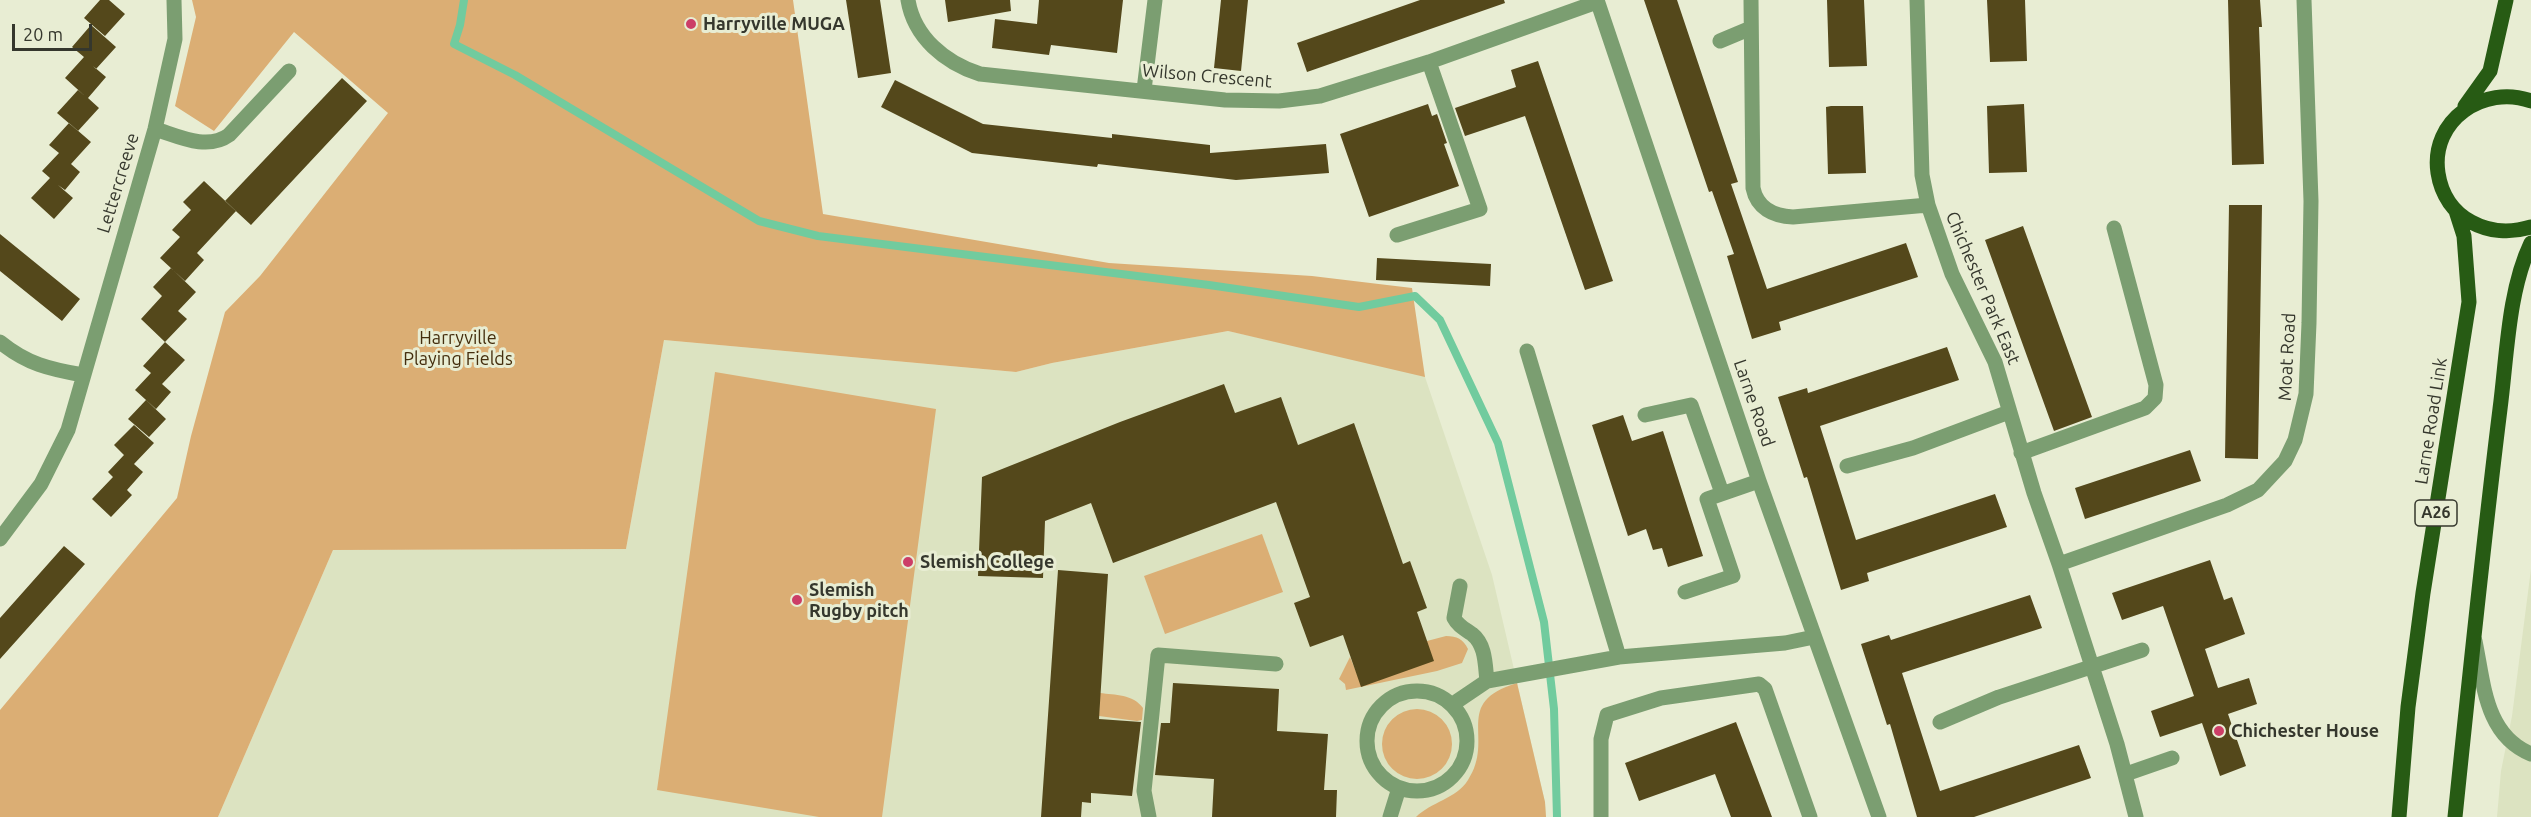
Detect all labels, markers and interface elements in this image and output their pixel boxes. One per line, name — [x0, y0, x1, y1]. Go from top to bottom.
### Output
scale bar — [15, 12, 94, 50]
place label: Harryville MUGA — [703, 13, 845, 35]
marker: Harryville MUGA — [684, 17, 698, 31]
text: 20 m — [23, 24, 63, 44]
street label: Wilson Crescent — [1141, 60, 1273, 92]
street label: Lettercreeve — [93, 130, 143, 236]
street label: Chichester Park East — [1941, 208, 2025, 368]
street label: Moat Road — [2274, 312, 2300, 402]
park label: Harryville Playing Fields — [403, 327, 513, 370]
street label: Larne Road — [1729, 356, 1779, 450]
street label: Larne Road Link — [2410, 356, 2452, 486]
road number: A26 — [2415, 500, 2457, 526]
place label: Slemish College — [920, 551, 1054, 573]
marker: Slemish College — [901, 555, 915, 569]
place label: Slemish Rugby pitch — [809, 579, 909, 622]
marker: Slemish Rugby pitch — [790, 593, 804, 607]
place label: Chichester House — [2231, 720, 2379, 742]
marker: Chichester House — [2212, 724, 2226, 738]

